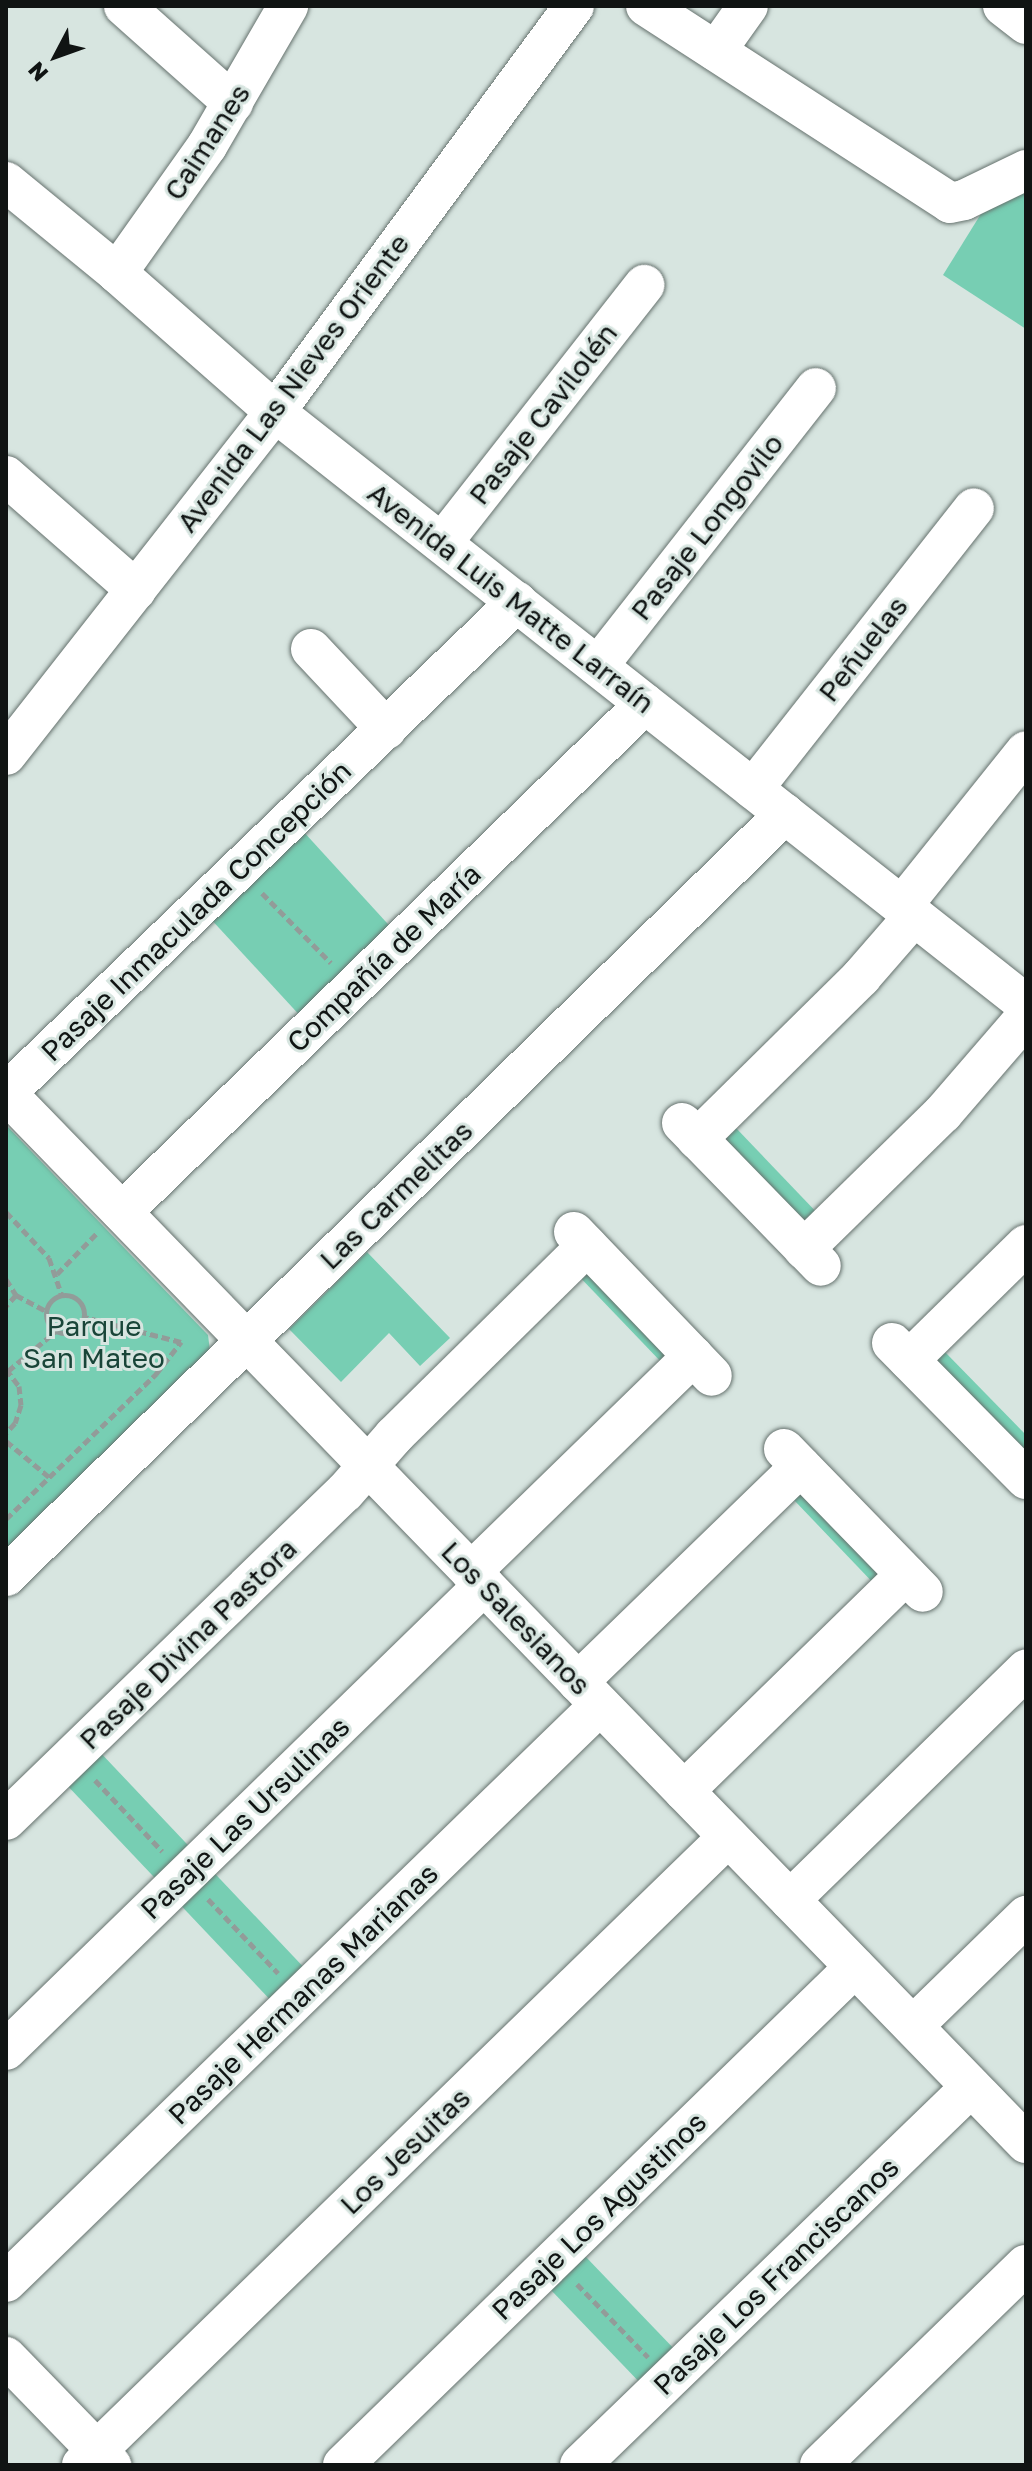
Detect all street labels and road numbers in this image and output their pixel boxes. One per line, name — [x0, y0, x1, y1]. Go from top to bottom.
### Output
street label: Caimanes — [157, 78, 257, 206]
street label: Avenida Las Nieves Oriente — [170, 227, 416, 539]
street label: Pasaje Cavilolén — [462, 317, 624, 511]
street label: Pasaje Longovilo — [624, 427, 790, 627]
street label: Avenida Luis Matte Larraín — [361, 476, 661, 720]
street label: Peñuelas — [811, 590, 915, 708]
street label: Pasaje Inmaculada Concepción — [34, 754, 358, 1068]
street label: Compañía de María — [280, 857, 488, 1059]
street label: Las Carmelitas — [313, 1114, 479, 1276]
street label: Pasaje Divina Pastora — [72, 1532, 304, 1756]
street label: Los Salesianos — [434, 1534, 598, 1702]
street label: Pasaje Las Ursulinas — [134, 1710, 356, 1926]
street label: Pasaje Hermanas Marianas — [161, 1856, 445, 2132]
street label: Los Jesuitas — [333, 2081, 477, 2221]
street label: Pasaje Los Agustinos — [485, 2105, 713, 2327]
street label: Pasaje Los Franciscanos — [647, 2150, 905, 2402]

